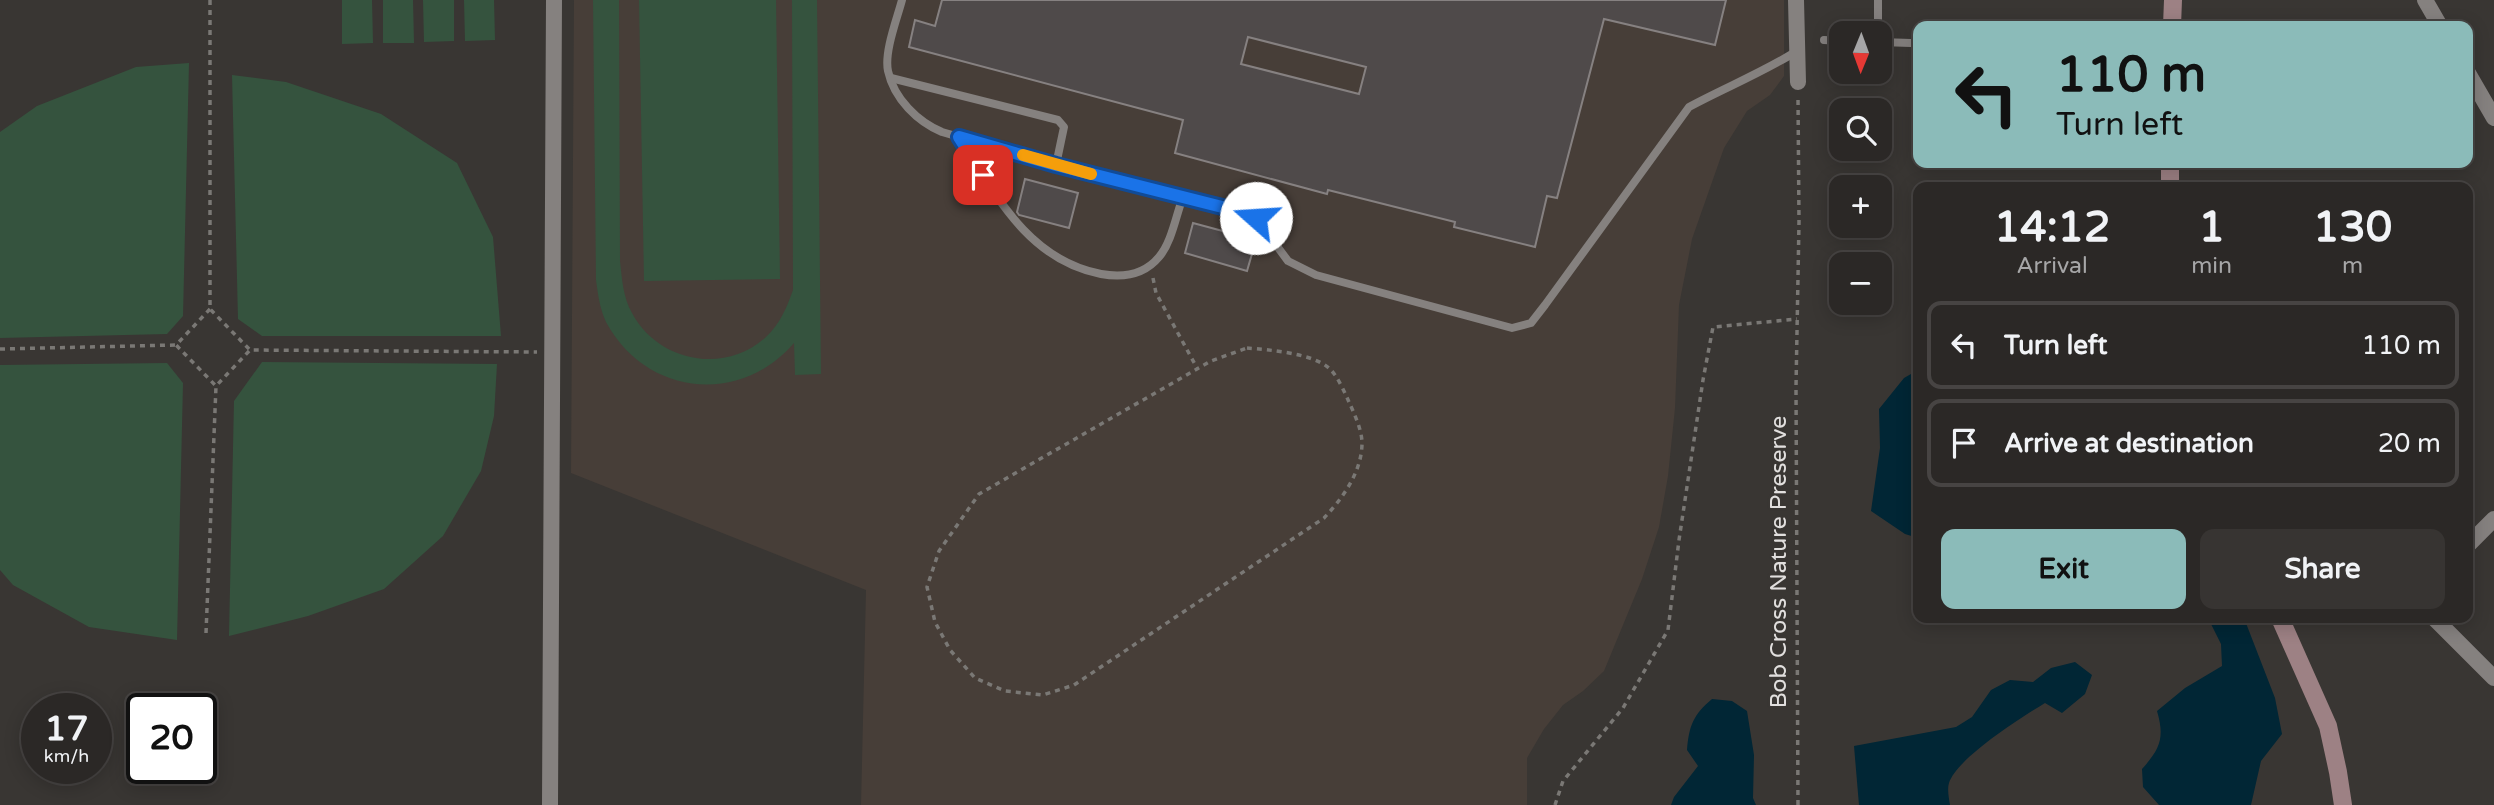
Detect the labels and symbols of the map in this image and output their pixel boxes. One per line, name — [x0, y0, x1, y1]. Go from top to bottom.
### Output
north arrow — [1829, 21, 1892, 84]
pin — [953, 145, 1013, 205]
position arrow — [1219, 181, 1293, 255]
street label: Bob Cross Nature Preserve — [1765, 416, 1793, 708]
speed limit sign: 20 — [126, 693, 217, 784]

